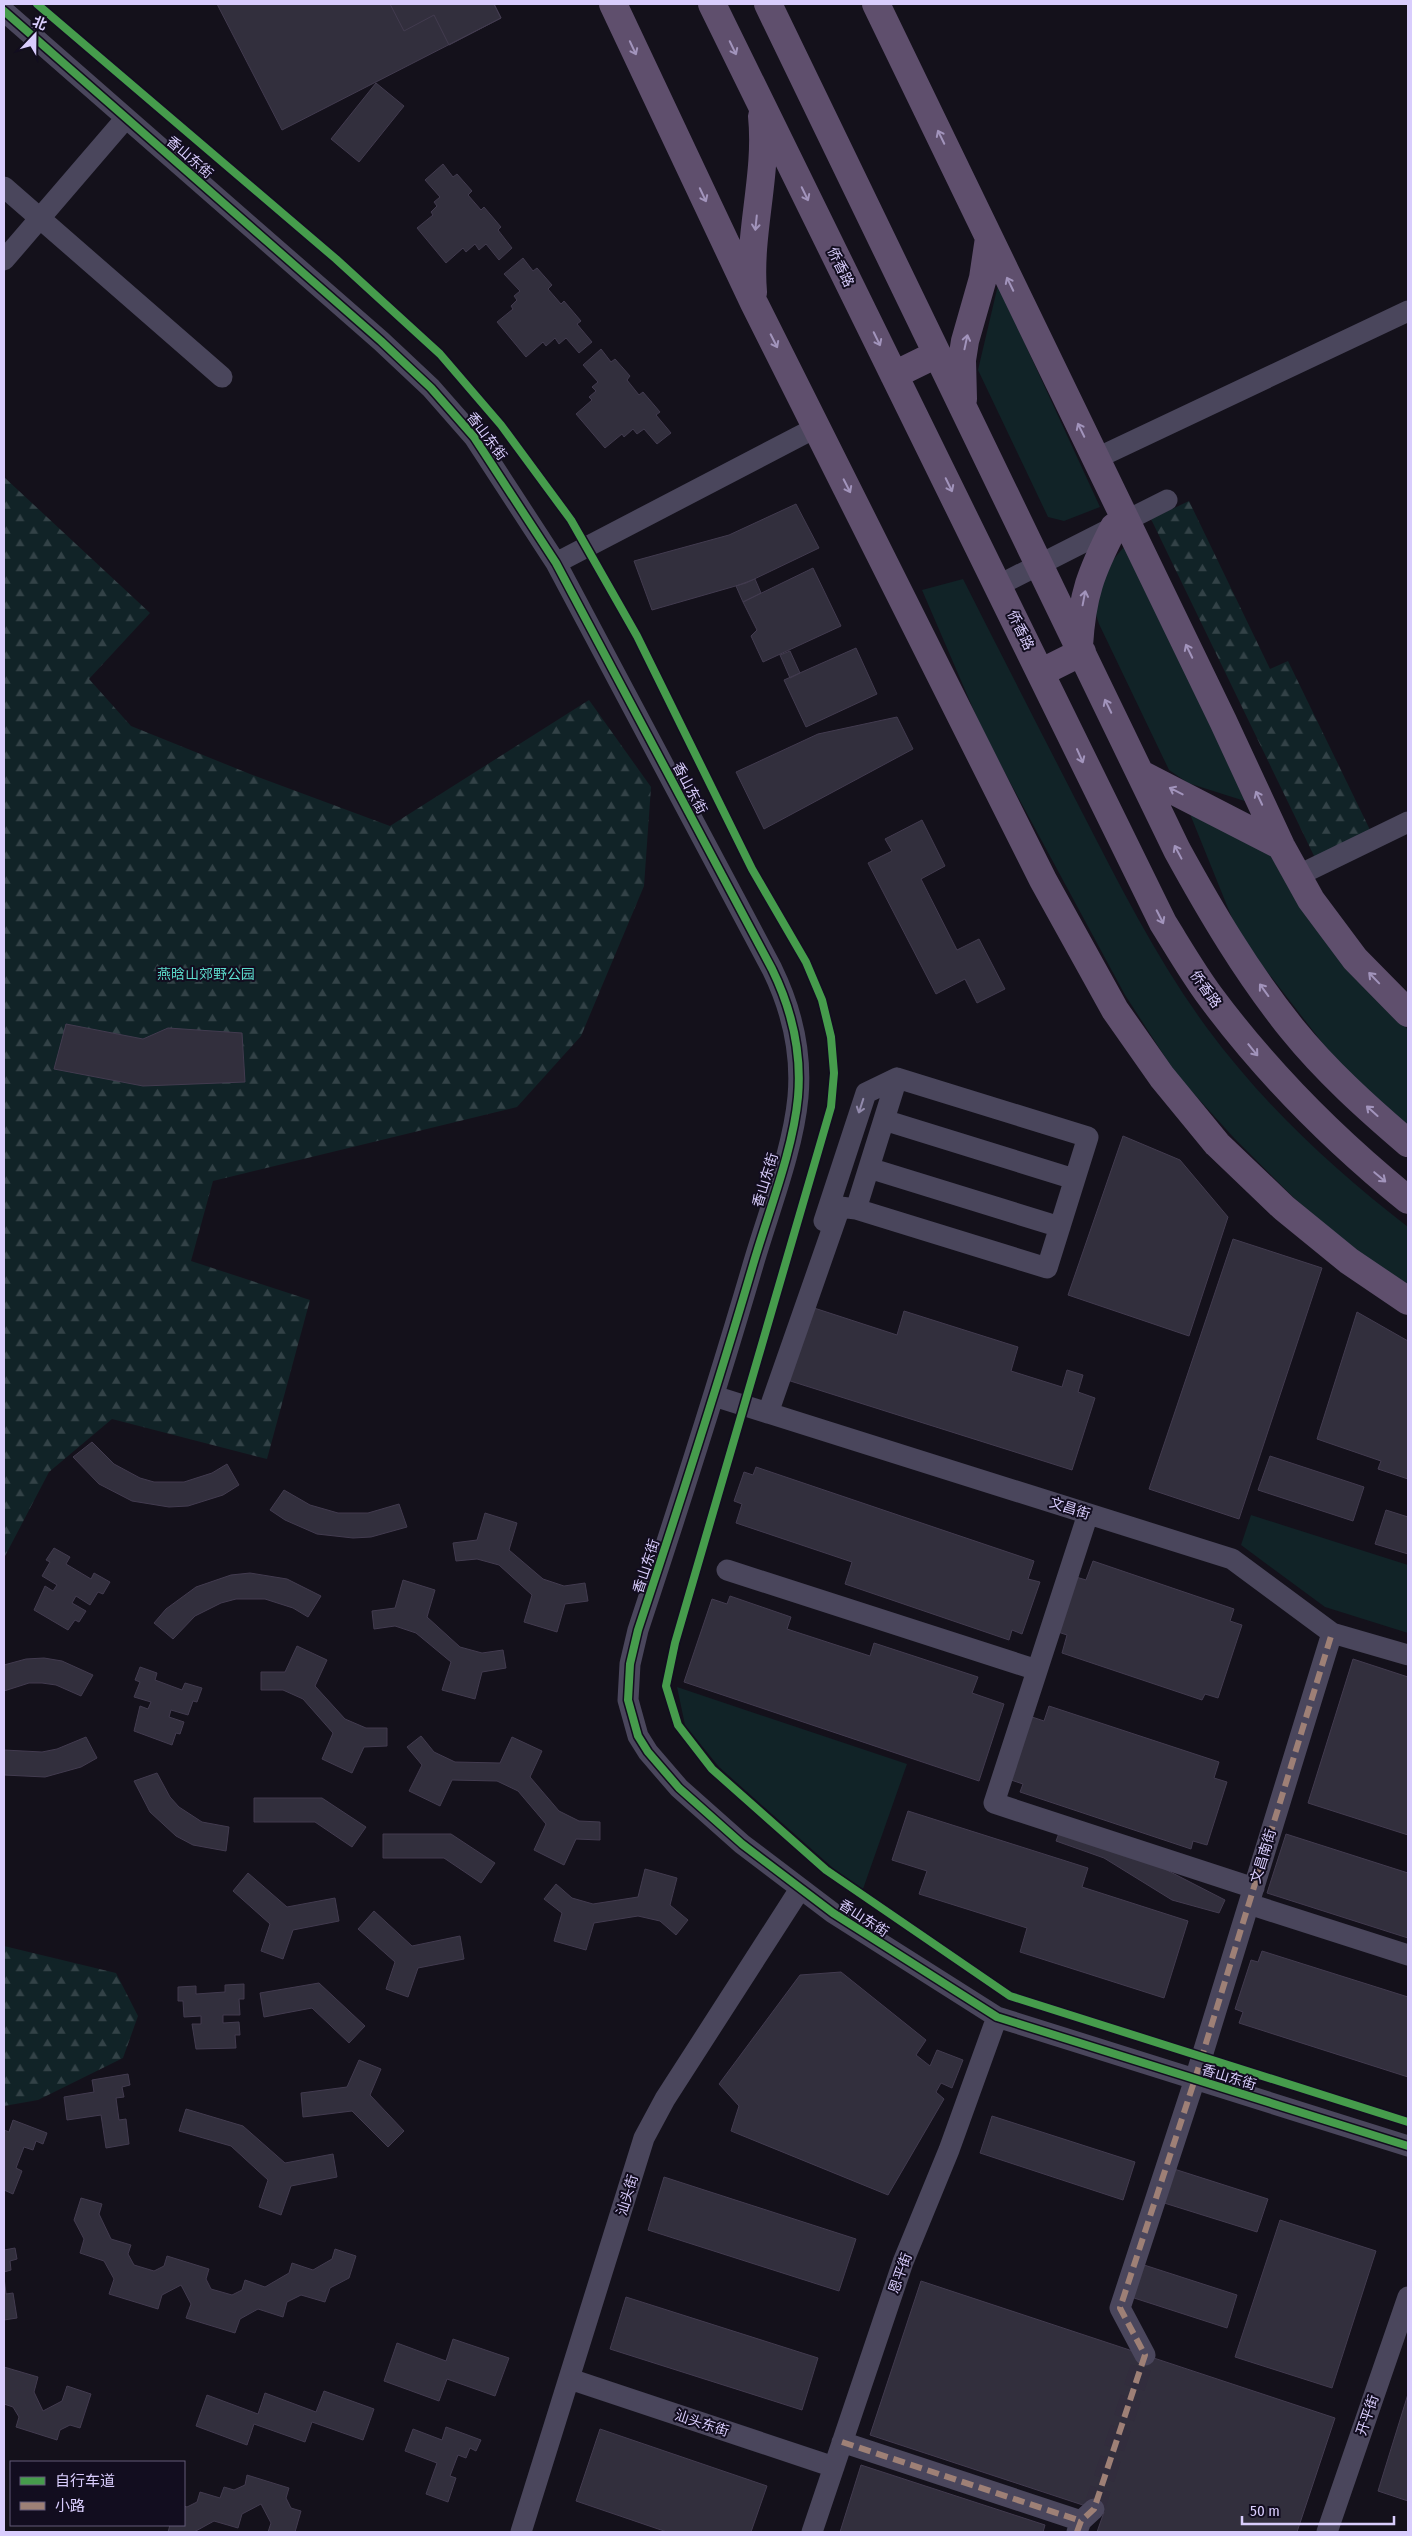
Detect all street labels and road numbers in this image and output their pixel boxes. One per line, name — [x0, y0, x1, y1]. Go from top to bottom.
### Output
street label: 香山东街 — [163, 133, 216, 182]
street label: 侨香路 — [824, 245, 857, 290]
street label: 香山东街 — [463, 409, 510, 464]
street label: 侨香路 — [1004, 608, 1037, 653]
street label: 香山东街 — [669, 760, 710, 817]
street label: 侨香路 — [1187, 967, 1225, 1011]
street label: 香山东街 — [749, 1151, 782, 1209]
street label: 文昌街 — [1047, 1494, 1092, 1523]
street label: 香山东街 — [630, 1537, 663, 1595]
street label: 文昌南街 — [1247, 1827, 1280, 1885]
street label: 香山东街 — [836, 1896, 892, 1941]
street label: 香山东街 — [1200, 2061, 1258, 2094]
street label: 汕头街 — [613, 2173, 642, 2218]
street label: 恩平街 — [885, 2251, 916, 2296]
street label: 开平街 — [1353, 2393, 1382, 2438]
street label: 汕头东街 — [673, 2407, 731, 2440]

